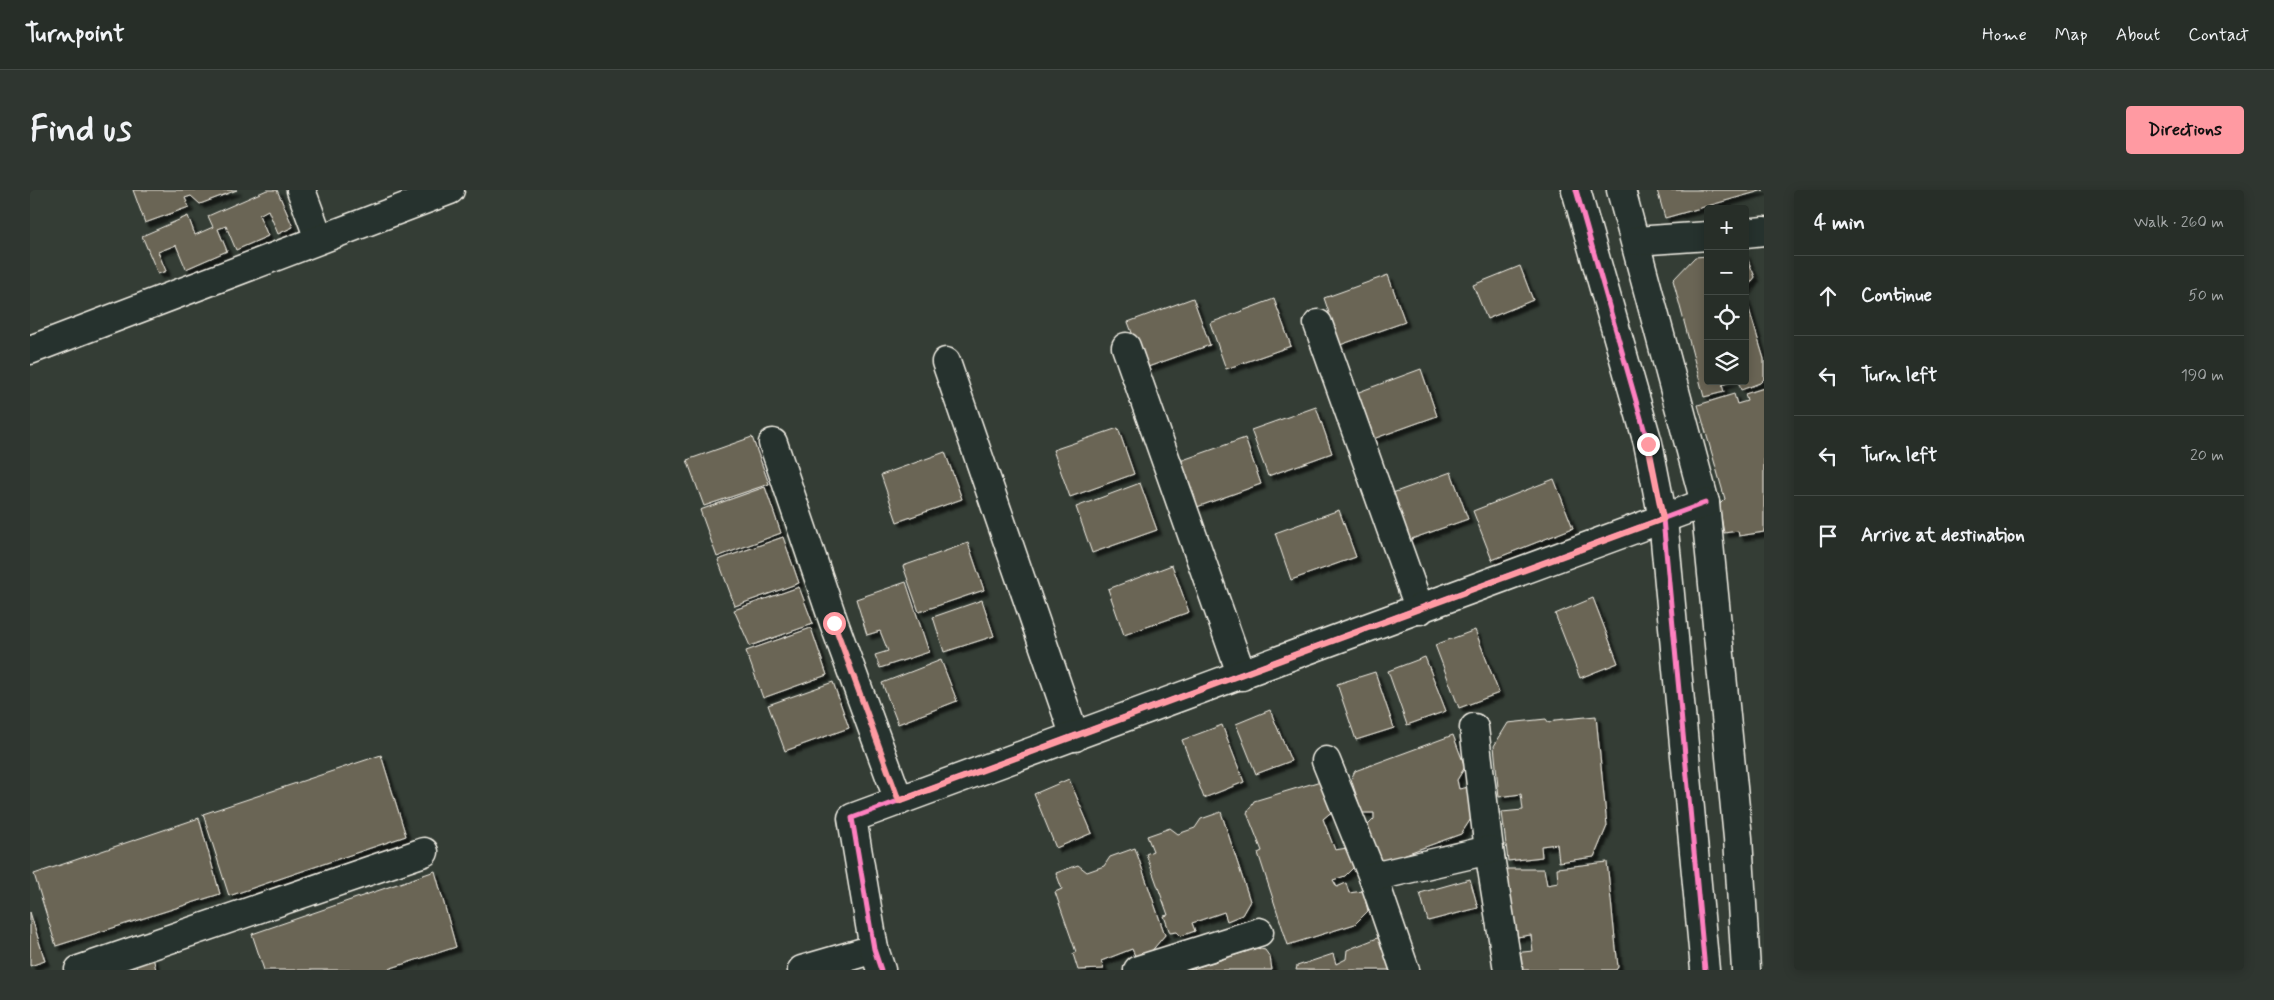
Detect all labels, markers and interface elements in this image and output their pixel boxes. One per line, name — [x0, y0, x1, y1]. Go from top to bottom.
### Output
text: Turnpoint — [25, 19, 125, 50]
text: Home — [1982, 23, 2027, 47]
text: Map — [2055, 23, 2088, 47]
text: About — [2116, 23, 2160, 47]
text: Contact — [2188, 23, 2249, 47]
button: Directions — [2126, 106, 2244, 154]
text: Find us — [30, 107, 132, 153]
map controls — [1704, 205, 1749, 385]
button: + — [1704, 205, 1749, 250]
text: 4 min — [1814, 209, 1865, 237]
text: Walk · 260 m — [2134, 212, 2224, 233]
button: − — [1704, 250, 1749, 295]
icon: ahead — [1814, 282, 1842, 310]
text: Continue — [1861, 283, 1932, 308]
text: 50 m — [2188, 285, 2224, 306]
button: locate — [1704, 295, 1749, 340]
button: layers — [1704, 340, 1749, 385]
icon: left — [1814, 362, 1842, 390]
text: Turn left — [1861, 363, 1937, 388]
text: 190 m — [2181, 365, 2224, 386]
route end — [1637, 433, 1660, 456]
icon: left — [1814, 442, 1842, 470]
text: Turn left — [1861, 443, 1937, 468]
text: 20 m — [2190, 445, 2224, 466]
icon: arrive — [1814, 522, 1842, 550]
text: Arrive at destination — [1861, 523, 2025, 548]
route start — [823, 612, 846, 635]

